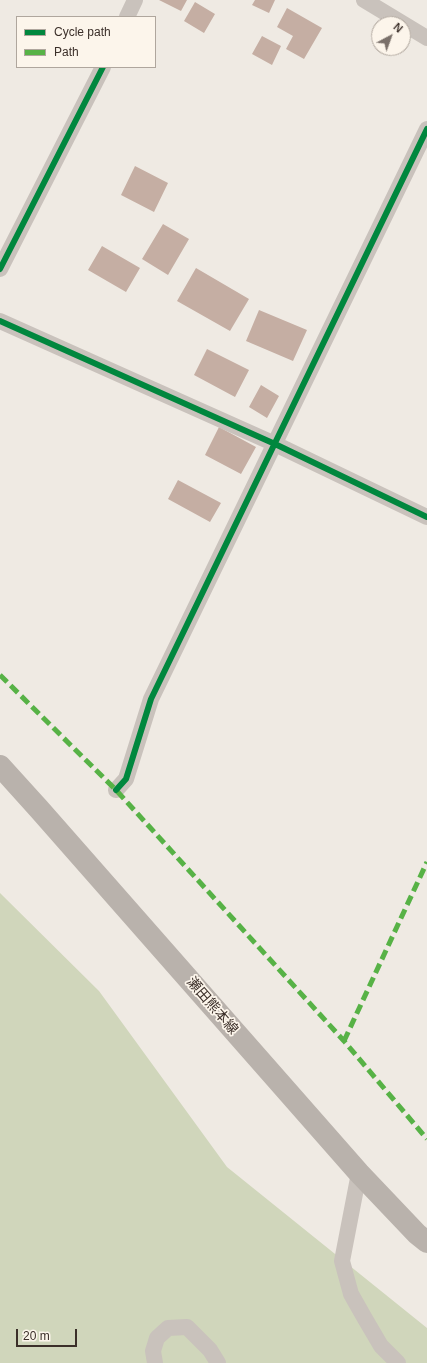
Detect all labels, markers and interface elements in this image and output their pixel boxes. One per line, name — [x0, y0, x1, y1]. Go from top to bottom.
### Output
legend — [16, 16, 156, 68]
north arrow — [371, 16, 411, 56]
text: N — [391, 21, 405, 35]
text: Cycle path — [54, 25, 111, 39]
text: Path — [54, 45, 79, 59]
street label: 瀬田熊本線 — [183, 974, 241, 1038]
scale bar — [18, 1321, 79, 1347]
text: 20 m — [23, 1329, 50, 1343]

